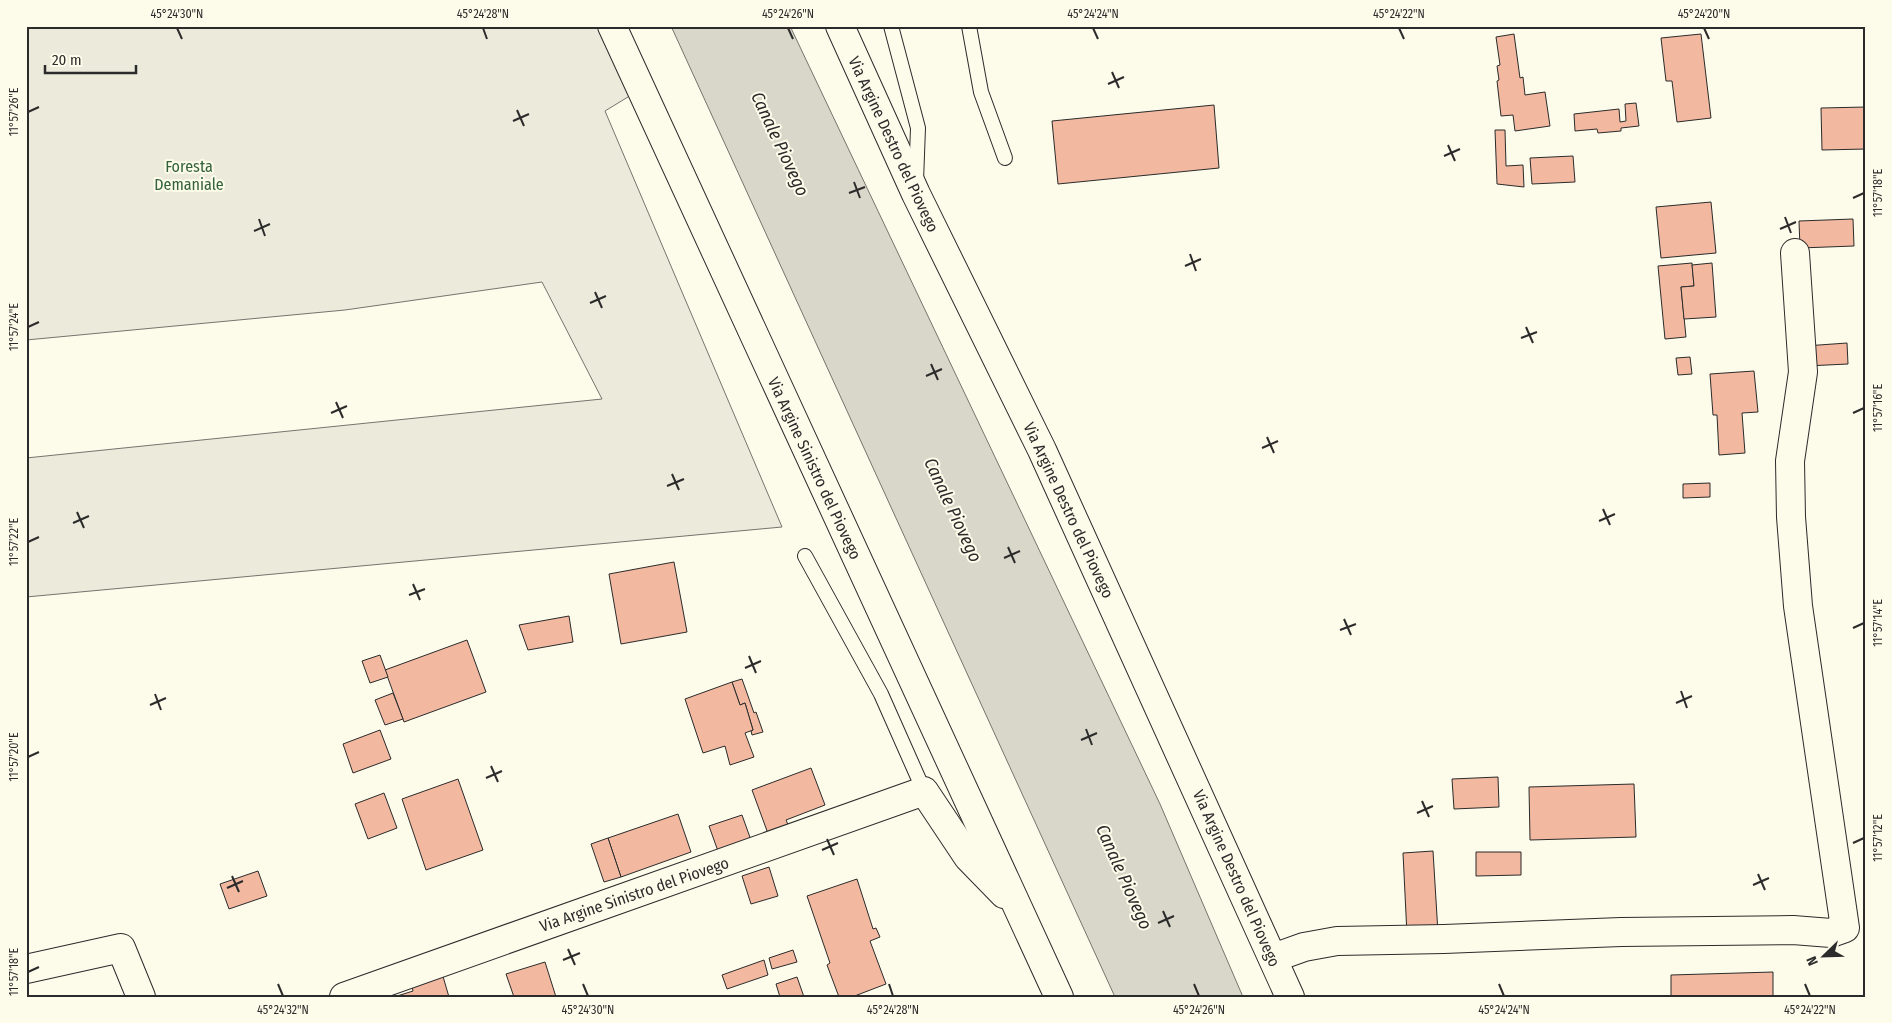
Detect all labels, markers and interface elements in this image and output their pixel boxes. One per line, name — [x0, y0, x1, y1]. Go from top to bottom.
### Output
text: 45°24'30"N — [151, 7, 203, 21]
text: 45°24'28"N — [457, 7, 509, 21]
text: 45°24'26"N — [762, 7, 814, 21]
text: 45°24'24"N — [1067, 7, 1119, 21]
text: 45°24'22"N — [1373, 7, 1425, 21]
text: 45°24'20"N — [1678, 7, 1730, 21]
scale bar — [45, 42, 136, 74]
text: 20 m — [52, 51, 82, 69]
street label: Via Argine Destro del Piovego — [844, 53, 943, 235]
text: 11°57'26"E — [7, 87, 21, 136]
water label: Canale Piovego — [746, 88, 814, 200]
park label: Foresta Demaniale — [154, 157, 224, 194]
text: 11°57'18"E — [1871, 169, 1885, 217]
text: 11°57'24"E — [7, 303, 21, 351]
street label: Via Argine Sinistro del Piovego — [764, 374, 865, 562]
text: 11°57'16"E — [1871, 384, 1885, 432]
street label: Via Argine Destro del Piovego — [1019, 419, 1118, 601]
water label: Canale Piovego — [919, 454, 987, 566]
text: 11°57'22"E — [7, 518, 21, 566]
text: 11°57'14"E — [1871, 599, 1885, 647]
text: 11°57'20"E — [7, 732, 21, 782]
street label: Via Argine Destro del Piovego — [1189, 787, 1284, 970]
text: 11°57'12"E — [1871, 814, 1885, 862]
water label: Canale Piovego — [1091, 821, 1157, 933]
street label: Via Argine Sinistro del Piovego — [537, 853, 731, 936]
north arrow — [1800, 930, 1850, 980]
text: 11°57'18"E — [7, 948, 21, 996]
text: N — [1803, 954, 1822, 968]
text: 45°24'32"N — [257, 1003, 309, 1017]
text: 45°24'30"N — [562, 1003, 614, 1017]
text: 45°24'28"N — [867, 1003, 919, 1017]
text: 45°24'26"N — [1173, 1003, 1225, 1017]
text: 45°24'24"N — [1478, 1003, 1530, 1017]
text: 45°24'22"N — [1784, 1003, 1836, 1017]

